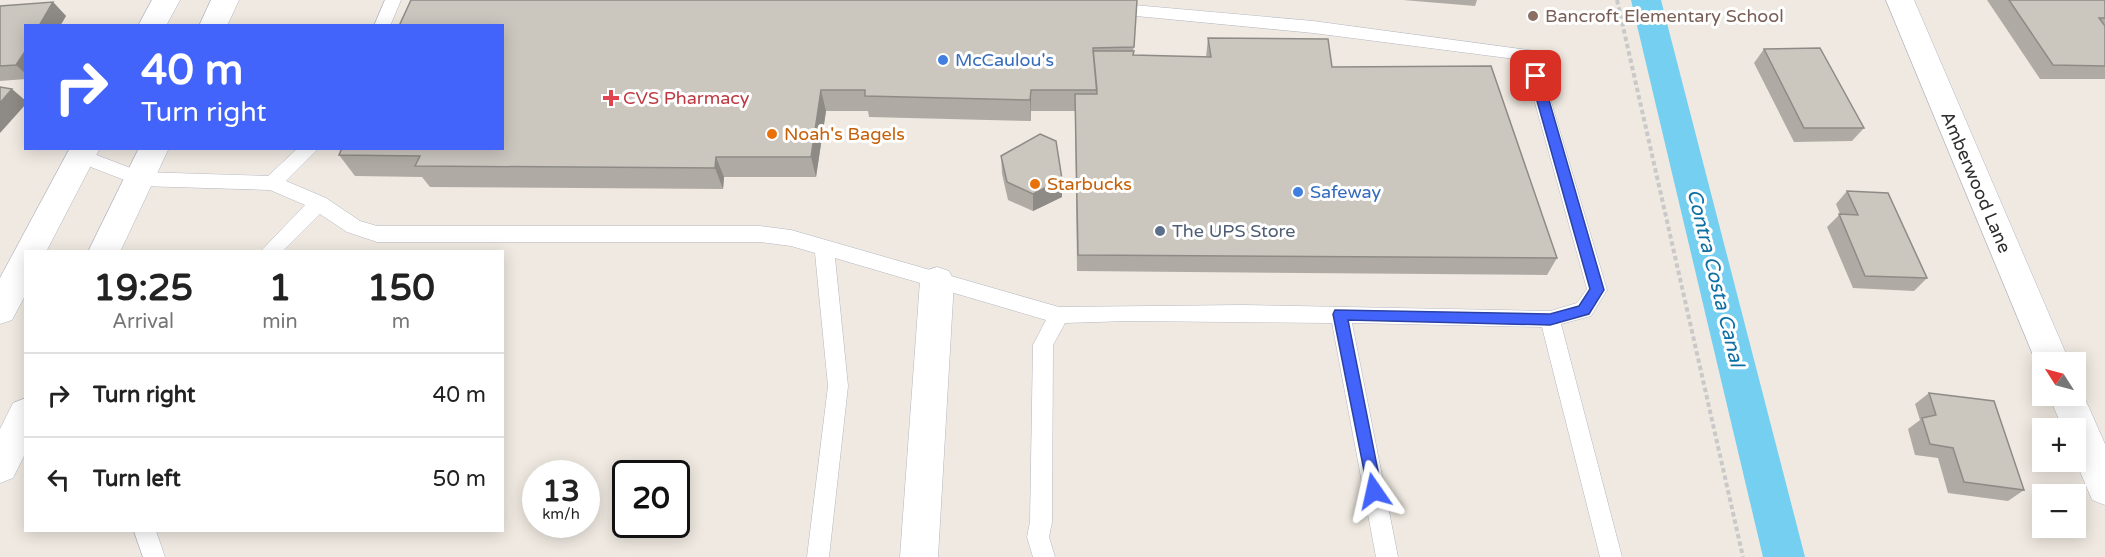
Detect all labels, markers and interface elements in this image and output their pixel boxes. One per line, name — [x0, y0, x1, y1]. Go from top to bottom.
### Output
place label: Bancroft Elementary School — [1545, 5, 1784, 27]
marker: Bancroft Elementary School — [1526, 9, 1540, 23]
text: 40 m — [141, 45, 243, 96]
icon: right — [42, 48, 120, 126]
place label: McCaulou's — [955, 49, 1054, 71]
pin — [1510, 50, 1561, 101]
marker: McCaulou's — [936, 53, 950, 67]
icon: arrive — [1519, 59, 1552, 92]
place label: CVS Pharmacy — [623, 87, 750, 109]
marker: CVS Pharmacy — [604, 91, 618, 105]
text: Turn right — [141, 96, 267, 129]
street label: Amberwood Lane — [1936, 108, 2016, 256]
place label: Noah's Bagels — [784, 123, 905, 145]
marker: Noah's Bagels — [765, 127, 779, 141]
place label: Starbucks — [1047, 173, 1132, 195]
marker: Starbucks — [1028, 177, 1042, 191]
place label: Safeway — [1310, 181, 1382, 203]
marker: Safeway — [1291, 185, 1305, 199]
water label: Contra Costa Canal — [1681, 187, 1749, 371]
place label: The UPS Store — [1172, 220, 1295, 242]
marker: The UPS Store — [1153, 224, 1167, 238]
text: 19:25 — [93, 267, 193, 310]
text: 1 — [269, 267, 291, 310]
text: 150 — [367, 267, 435, 310]
text: Arrival — [112, 310, 174, 334]
text: min — [262, 310, 298, 334]
text: m — [392, 310, 410, 334]
north arrow — [2032, 352, 2086, 406]
map controls — [2032, 352, 2086, 538]
icon: right — [42, 379, 75, 412]
text: Turn right — [93, 382, 195, 408]
text: 40 m — [432, 382, 486, 408]
button: + — [2032, 418, 2086, 472]
position arrow — [1342, 459, 1406, 523]
speed limit sign: 20 — [612, 460, 690, 538]
icon: left — [42, 463, 75, 496]
text: Turn left — [93, 466, 181, 492]
text: 50 m — [432, 466, 486, 492]
text: 13 — [542, 473, 580, 510]
button: − — [2032, 484, 2086, 538]
text: km/h — [542, 505, 580, 523]

